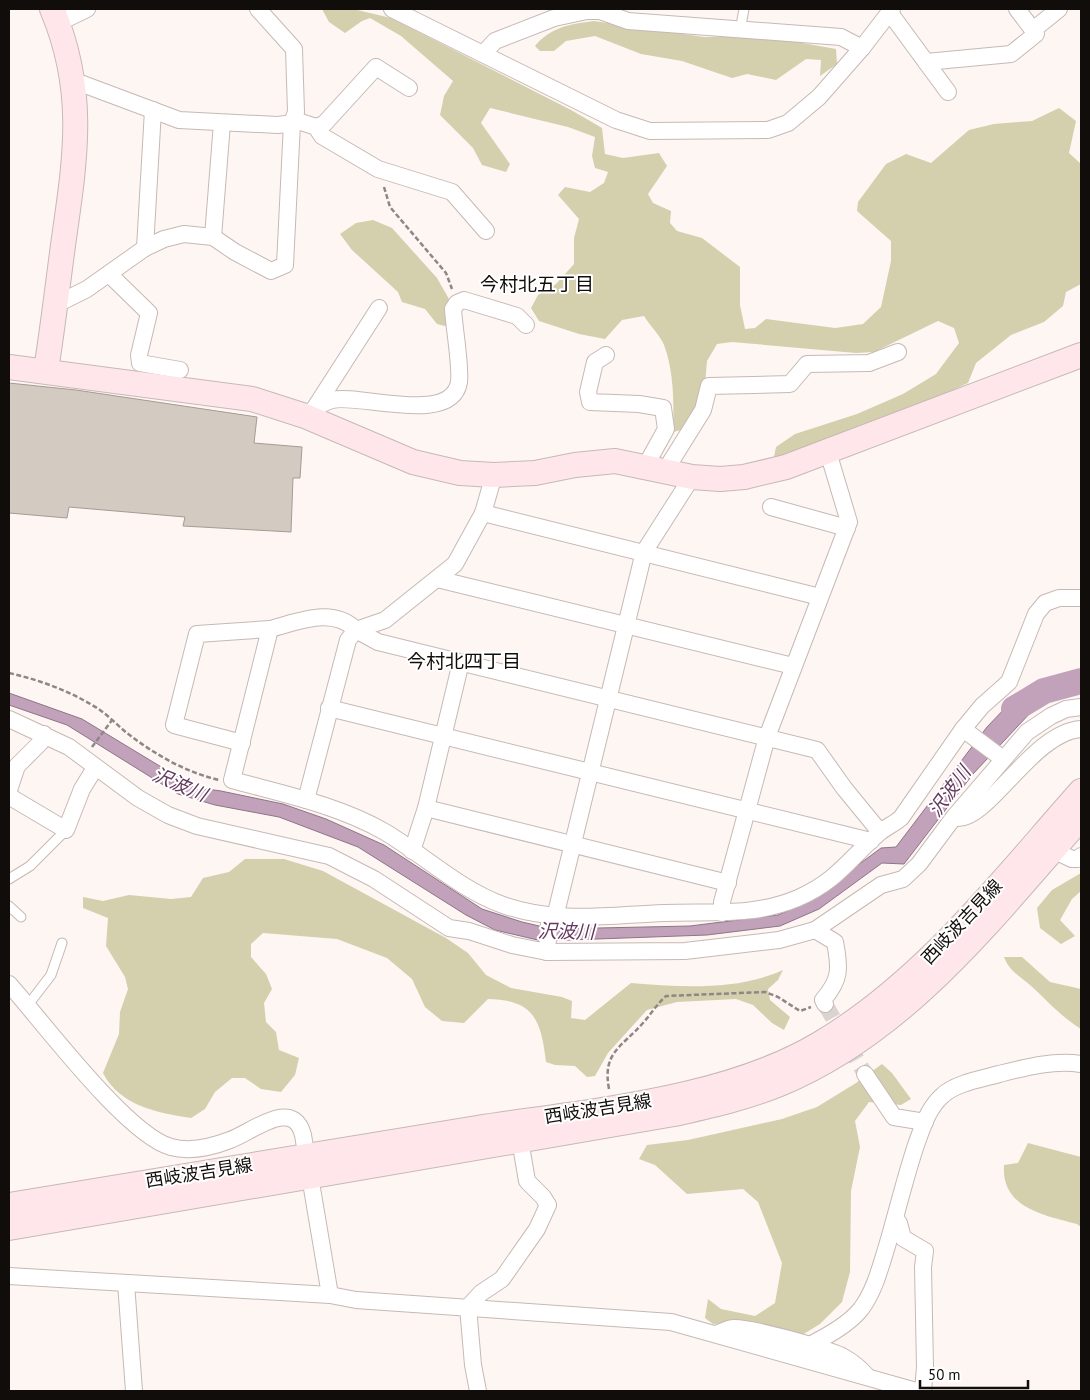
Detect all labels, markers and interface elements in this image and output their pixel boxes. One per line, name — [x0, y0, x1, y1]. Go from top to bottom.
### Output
district label: 今村北五丁目 — [480, 272, 594, 296]
district label: 今村北四丁目 — [407, 649, 521, 673]
water label: 沢波川 — [923, 759, 977, 821]
water label: 沢波川 — [149, 762, 213, 807]
street label: 西岐波吉見線 — [916, 874, 1007, 969]
water label: 沢波川 — [537, 919, 597, 944]
street label: 西岐波吉見線 — [543, 1089, 653, 1128]
street label: 西岐波吉見線 — [144, 1153, 254, 1192]
scale bar — [920, 1358, 1028, 1390]
text: 50 m — [928, 1365, 961, 1384]

